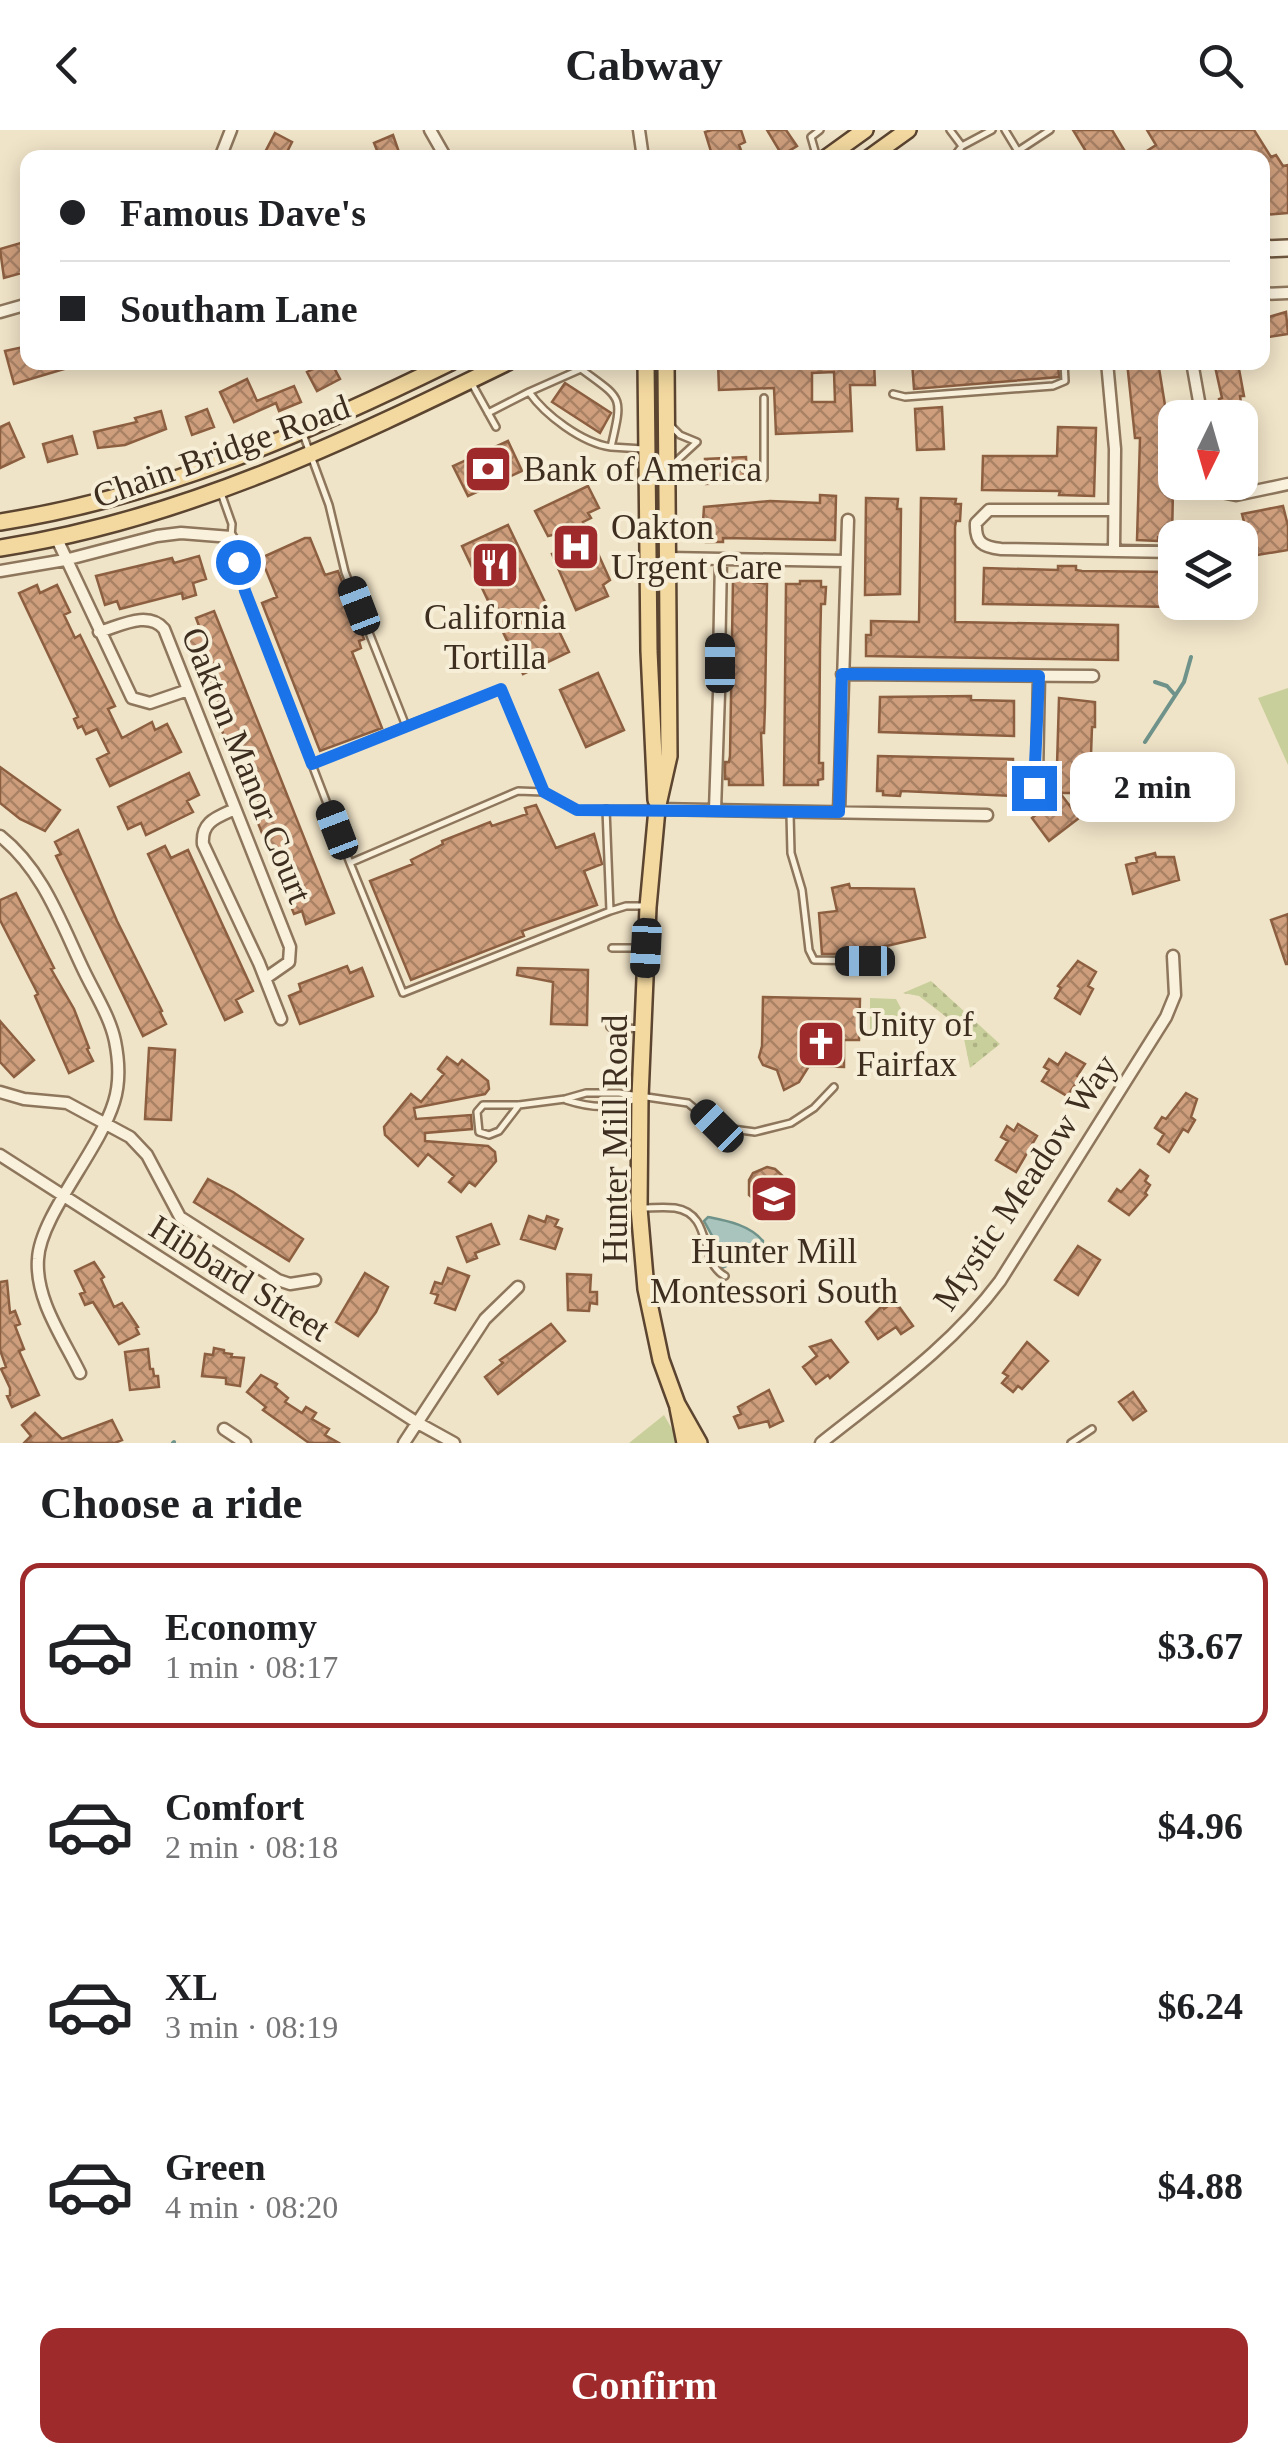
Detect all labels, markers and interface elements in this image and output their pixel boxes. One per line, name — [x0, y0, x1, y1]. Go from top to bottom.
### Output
icon: back — [40, 38, 95, 93]
icon: search — [1193, 38, 1248, 93]
text: Cabway — [565, 40, 723, 90]
text: Famous Dave's — [120, 192, 366, 234]
text: Southam Lane — [120, 288, 358, 330]
street label: Chain Bridge Road — [88, 387, 355, 516]
north arrow — [1158, 400, 1258, 500]
map controls — [1158, 400, 1258, 620]
bank icon: Bank of America — [462, 443, 514, 495]
place label: Bank of America — [523, 450, 763, 489]
place label: Oakton Urgent Care — [611, 508, 782, 587]
button: layers — [1158, 520, 1258, 620]
hospital icon: Oakton Urgent Care — [550, 521, 602, 573]
restaurant icon: California Tortilla — [469, 539, 521, 591]
route start — [216, 540, 261, 585]
car — [334, 573, 384, 639]
place label: California Tortilla — [424, 598, 566, 677]
street label: Oakton Manor Court — [173, 622, 320, 909]
car — [705, 633, 735, 693]
callout: 2 min — [1069, 753, 1234, 823]
route end — [1012, 766, 1057, 811]
text: 2 min — [1114, 769, 1191, 805]
car — [312, 797, 362, 863]
car — [629, 917, 663, 979]
car — [835, 946, 895, 976]
place label: Unity of Fairfax — [856, 1005, 974, 1084]
street label: Hunter Mill Road — [596, 1014, 635, 1263]
church icon: Unity of Fairfax — [795, 1018, 847, 1070]
street label: Mystic Meadow Way — [925, 1047, 1126, 1317]
car — [685, 1094, 749, 1158]
school or university icon: Hunter Mill Montessori South — [748, 1173, 800, 1225]
street label: Hibbard Street — [142, 1208, 337, 1349]
place label: Hunter Mill Montessori South — [650, 1232, 898, 1311]
text: Choose a ride — [40, 1478, 303, 1528]
icon: car — [45, 1601, 135, 1691]
text: Economy — [165, 1606, 317, 1648]
text: $3.67 — [1158, 1625, 1243, 1667]
text: 1 min · 08:17 — [165, 1649, 338, 1685]
icon: car — [45, 1781, 135, 1871]
text: Comfort — [165, 1786, 304, 1828]
text: $4.96 — [1158, 1805, 1243, 1847]
text: 2 min · 08:18 — [165, 1829, 338, 1865]
icon: car — [45, 1961, 135, 2051]
text: XL — [165, 1966, 218, 2008]
text: $6.24 — [1158, 1985, 1243, 2027]
text: 3 min · 08:19 — [165, 2009, 338, 2045]
icon: car — [45, 2141, 135, 2231]
text: Green — [165, 2146, 266, 2188]
text: $4.88 — [1158, 2165, 1243, 2207]
text: 4 min · 08:20 — [165, 2189, 338, 2225]
button: Confirm — [40, 2328, 1248, 2443]

